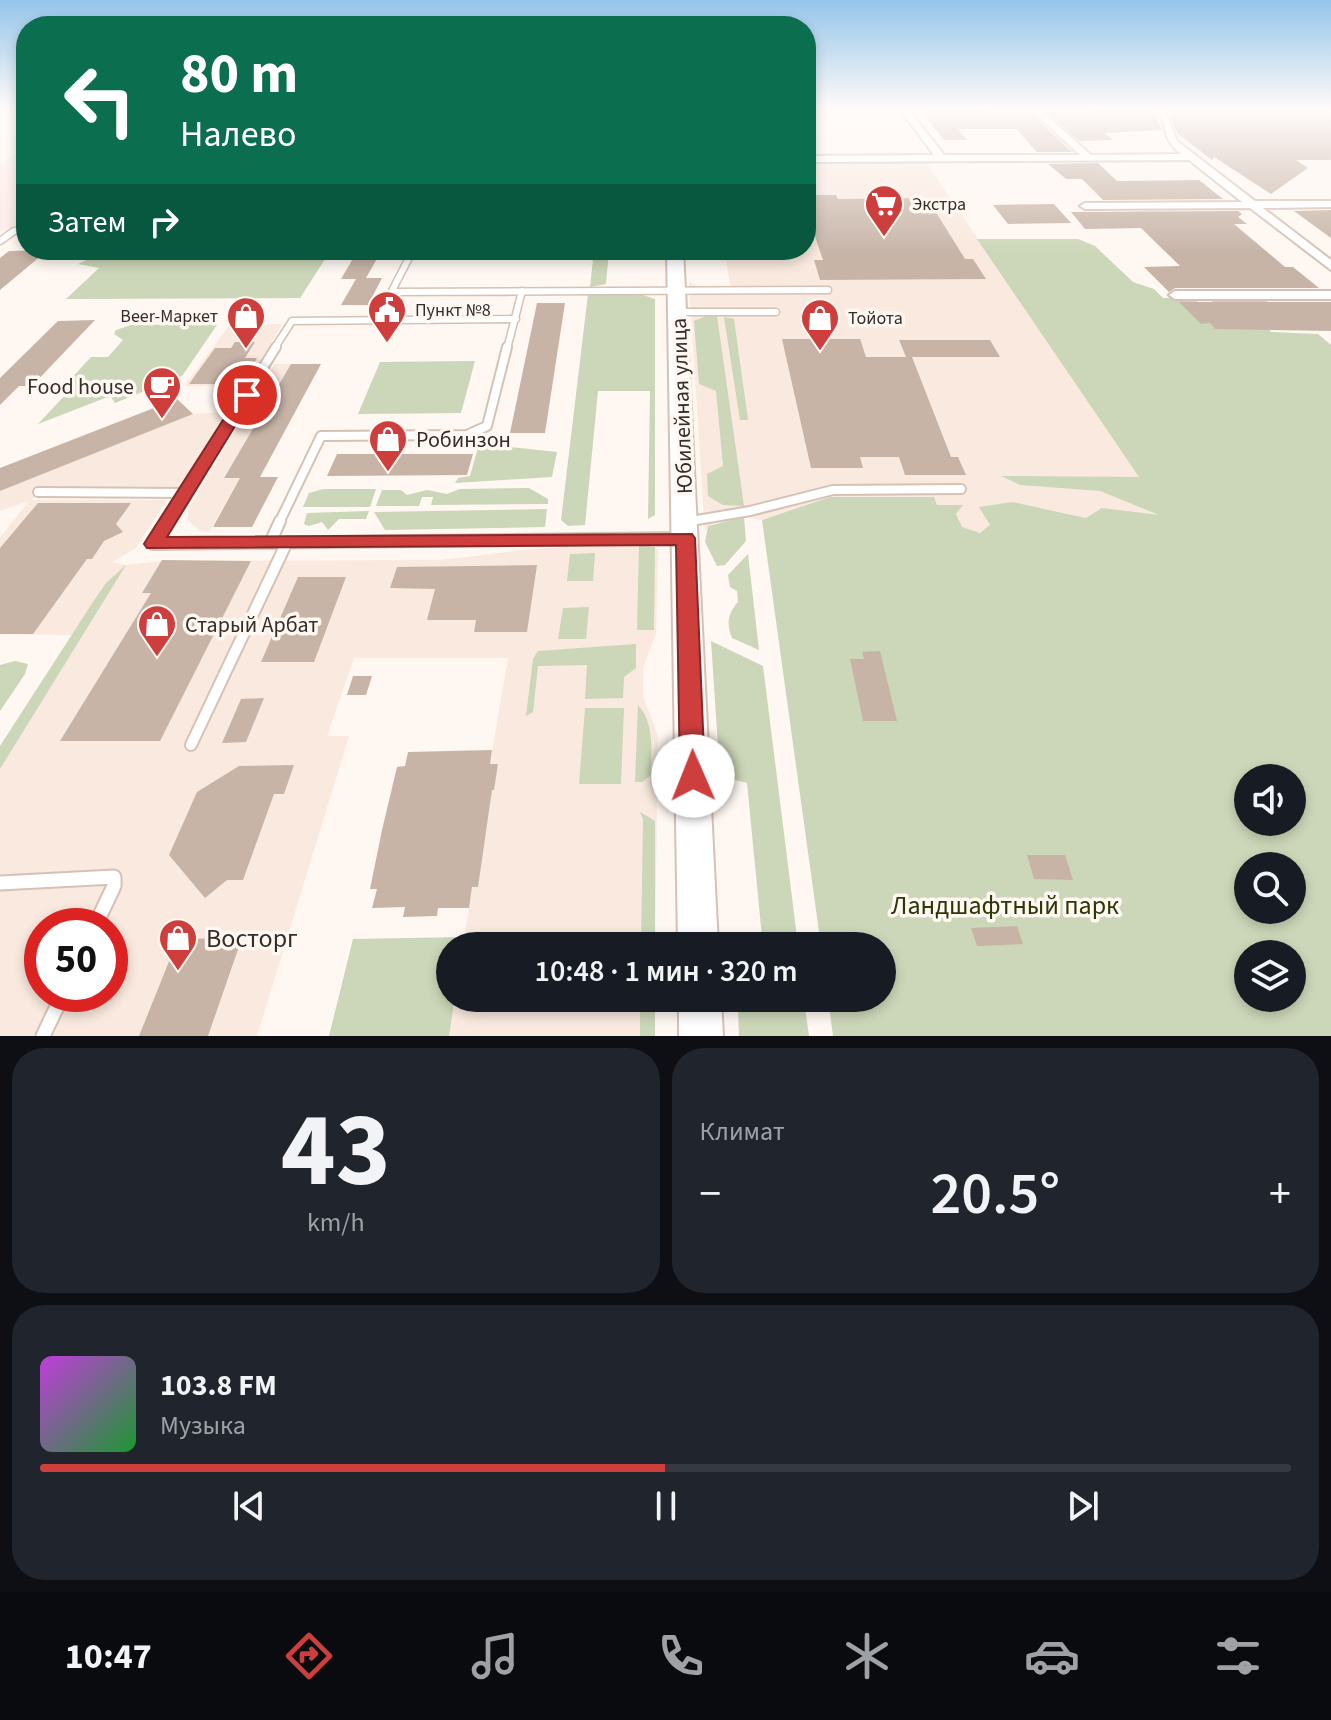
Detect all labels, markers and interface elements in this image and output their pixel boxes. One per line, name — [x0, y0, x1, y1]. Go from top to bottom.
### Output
text: 80 m — [180, 35, 298, 114]
icon: left — [48, 48, 152, 152]
text: Налево — [180, 109, 296, 160]
supermarket icon: Экстра — [863, 183, 905, 238]
place label: Экстра — [912, 192, 966, 217]
icon: right — [142, 200, 186, 244]
text: Затем — [48, 201, 126, 244]
public building icon: Пункт №8 — [366, 289, 408, 344]
shop icon: Beer-Маркет — [225, 295, 267, 350]
shop icon: Тойота — [799, 297, 841, 352]
place label: Пункт №8 — [415, 298, 491, 323]
place label: Beer-Маркет — [120, 304, 218, 329]
place label: Тойота — [848, 306, 903, 331]
street label: Юбилейная улица — [663, 317, 701, 495]
pin — [213, 361, 281, 429]
cafe icon: Food house — [141, 365, 183, 420]
place label: Food house — [27, 371, 134, 403]
icon: arrive — [225, 373, 269, 417]
shop icon: Робинзон — [367, 418, 409, 473]
place label: Робинзон — [416, 424, 511, 456]
shop icon: Старый Арбат — [136, 603, 178, 658]
place label: Старый Арбат — [185, 609, 318, 641]
position arrow — [651, 734, 735, 818]
map controls — [1234, 764, 1306, 1012]
button: sound — [1234, 764, 1306, 836]
button: search — [1234, 852, 1306, 924]
park label: Ландшафтный парк — [891, 887, 1119, 924]
speed limit sign: 50 — [24, 908, 128, 1012]
shop icon: Восторг — [157, 917, 199, 972]
place label: Восторг — [206, 920, 298, 957]
button: layers — [1234, 940, 1306, 1012]
text: 10:48 · 1 мин · 320 m — [535, 950, 797, 993]
text: 43 — [281, 1078, 391, 1226]
text: Климат — [700, 1113, 785, 1150]
text: 20.5° — [930, 1152, 1060, 1237]
text: − — [700, 1163, 721, 1226]
text: + — [1269, 1163, 1291, 1226]
text: km/h — [307, 1204, 365, 1241]
text: 103.8 FM — [160, 1364, 277, 1407]
text: Музыка — [160, 1407, 246, 1444]
icon: previous — [227, 1484, 271, 1528]
icon: pause — [644, 1484, 688, 1528]
icon: next — [1061, 1484, 1105, 1528]
icon: directions — [281, 1628, 337, 1684]
icon: music — [467, 1628, 523, 1684]
icon: phone — [653, 1628, 709, 1684]
icon: climate — [839, 1628, 895, 1684]
icon: car — [1024, 1628, 1080, 1684]
icon: filters — [1210, 1628, 1266, 1684]
text: 10:47 — [65, 1631, 152, 1682]

